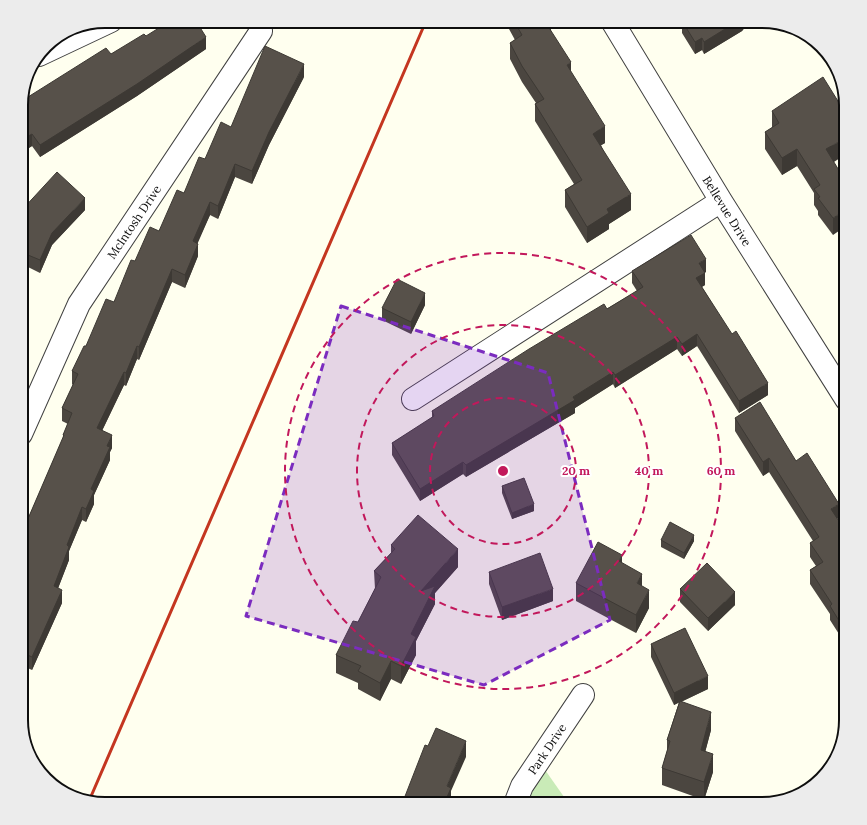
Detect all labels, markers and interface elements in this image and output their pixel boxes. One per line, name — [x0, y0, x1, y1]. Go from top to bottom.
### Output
street label: Bellevue Drive — [699, 173, 755, 249]
street label: McIntosh Drive — [104, 182, 164, 262]
text: 20 m — [562, 463, 590, 478]
text: 40 m — [635, 463, 663, 478]
text: 60 m — [707, 463, 735, 478]
centre of rings — [496, 464, 510, 478]
street label: Park Drive — [525, 720, 570, 777]

